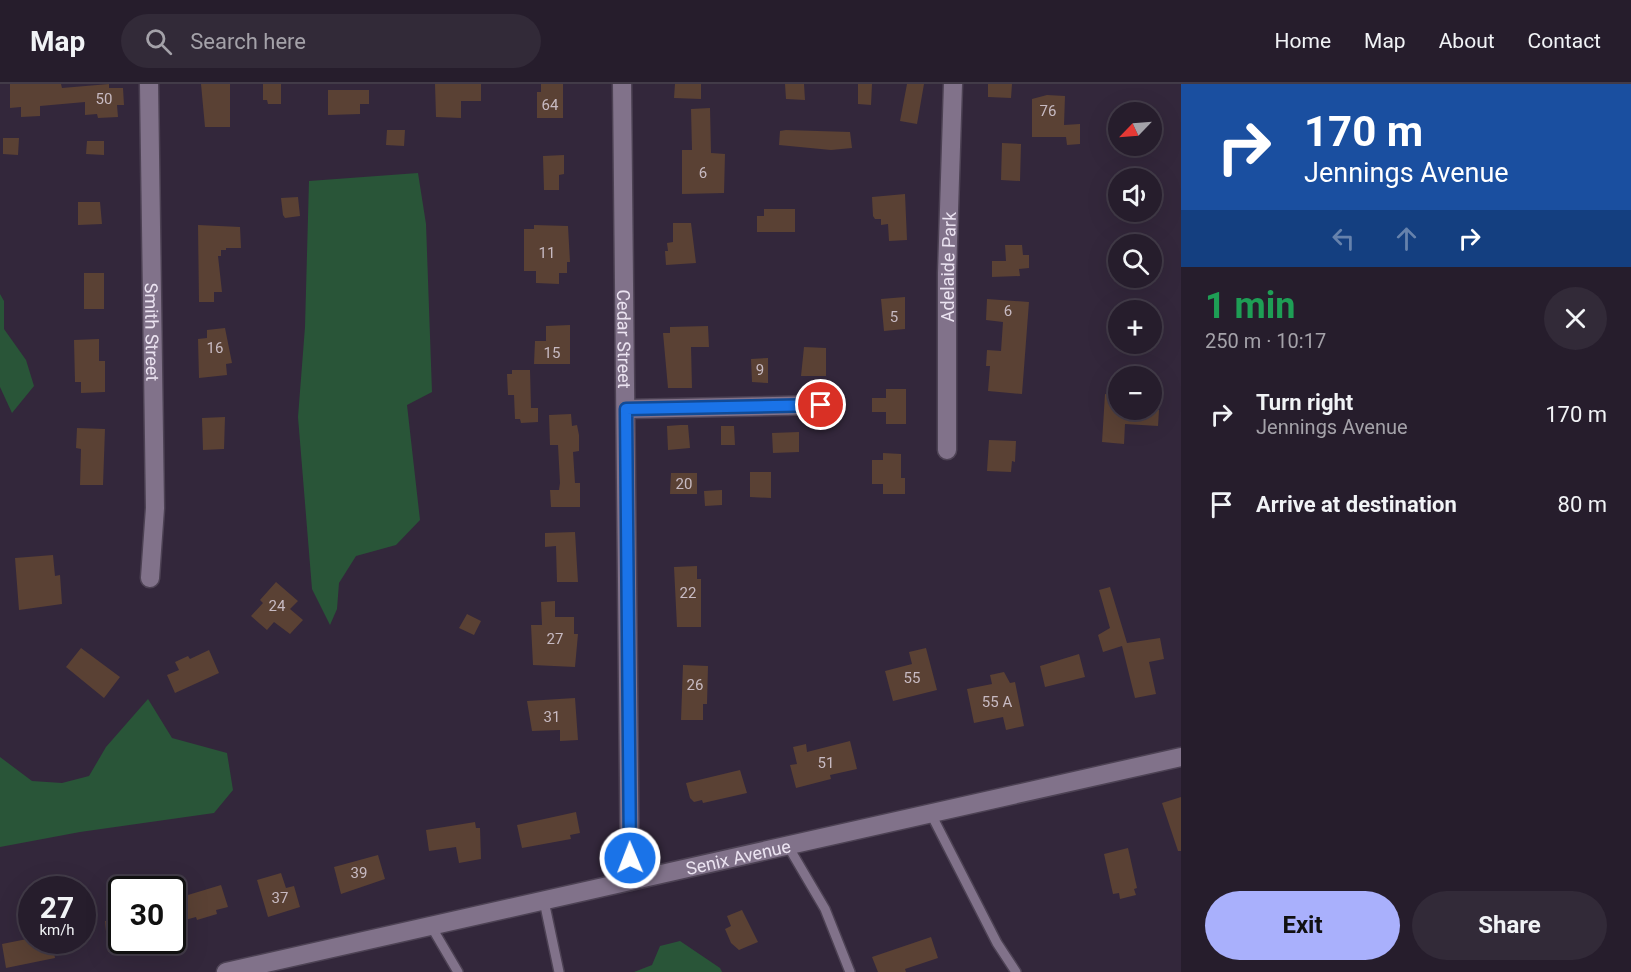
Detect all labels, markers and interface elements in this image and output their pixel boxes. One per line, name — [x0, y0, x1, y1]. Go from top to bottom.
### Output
search box — [121, 14, 541, 68]
text: Map — [30, 25, 85, 58]
icon: search — [142, 25, 175, 58]
text: Search here — [190, 29, 306, 54]
text: Home — [1275, 29, 1331, 53]
text: Map — [1364, 29, 1406, 53]
text: About — [1439, 29, 1495, 53]
text: Contact — [1528, 29, 1601, 53]
house number: 50 — [96, 90, 112, 108]
house number: 64 — [542, 96, 559, 114]
house number: 76 — [1040, 102, 1056, 120]
north arrow — [1108, 102, 1162, 156]
map controls — [1108, 102, 1162, 420]
text: 170 m — [1304, 107, 1423, 156]
icon: right — [1205, 108, 1283, 186]
text: Jennings Avenue — [1304, 157, 1509, 189]
house number: 6 — [699, 164, 707, 182]
button: sound — [1108, 168, 1162, 222]
street label: Adelaide Park — [937, 211, 959, 322]
icon: left — [1327, 222, 1360, 255]
icon: ahead — [1390, 222, 1423, 255]
icon: right — [1453, 222, 1486, 255]
button: search — [1108, 234, 1162, 288]
house number: 11 — [539, 244, 555, 262]
street label: Smith Street — [141, 283, 164, 382]
text: 1 min — [1205, 285, 1296, 327]
button: close — [1544, 287, 1607, 350]
street label: Cedar Street — [614, 289, 636, 389]
button: + — [1108, 300, 1162, 354]
house number: 6 — [1004, 302, 1012, 320]
house number: 5 — [890, 308, 898, 326]
text: 250 m · 10:17 — [1205, 329, 1326, 353]
house number: 16 — [207, 339, 223, 357]
house number: 15 — [544, 344, 560, 362]
house number: 9 — [756, 361, 764, 379]
button: − — [1108, 366, 1162, 420]
pin — [795, 379, 846, 430]
icon: arrive — [804, 388, 837, 421]
text: Turn right — [1256, 390, 1353, 415]
icon: right — [1205, 398, 1238, 431]
text: 170 m — [1545, 402, 1607, 427]
text: Jennings Avenue — [1256, 415, 1408, 439]
house number: 20 — [676, 475, 692, 493]
icon: arrive — [1205, 488, 1238, 521]
text: Arrive at destination — [1256, 492, 1457, 517]
text: 80 m — [1558, 492, 1607, 517]
house number: 22 — [680, 584, 696, 602]
house number: 24 — [269, 597, 286, 615]
house number: 27 — [547, 630, 563, 648]
house number: 55 — [904, 669, 920, 687]
house number: 26 — [687, 676, 703, 694]
house number: 55 A — [982, 693, 1012, 711]
house number: 31 — [544, 708, 560, 726]
house number: 51 — [818, 754, 834, 772]
position arrow — [598, 826, 662, 890]
street label: Senix Avenue — [684, 835, 793, 879]
house number: 39 — [351, 864, 367, 882]
speed limit sign: 30 — [108, 876, 186, 954]
house number: 37 — [272, 889, 288, 907]
text: 27 — [40, 890, 74, 925]
button: Exit — [1205, 891, 1400, 960]
button: Share — [1412, 891, 1607, 960]
text: km/h — [39, 921, 75, 939]

